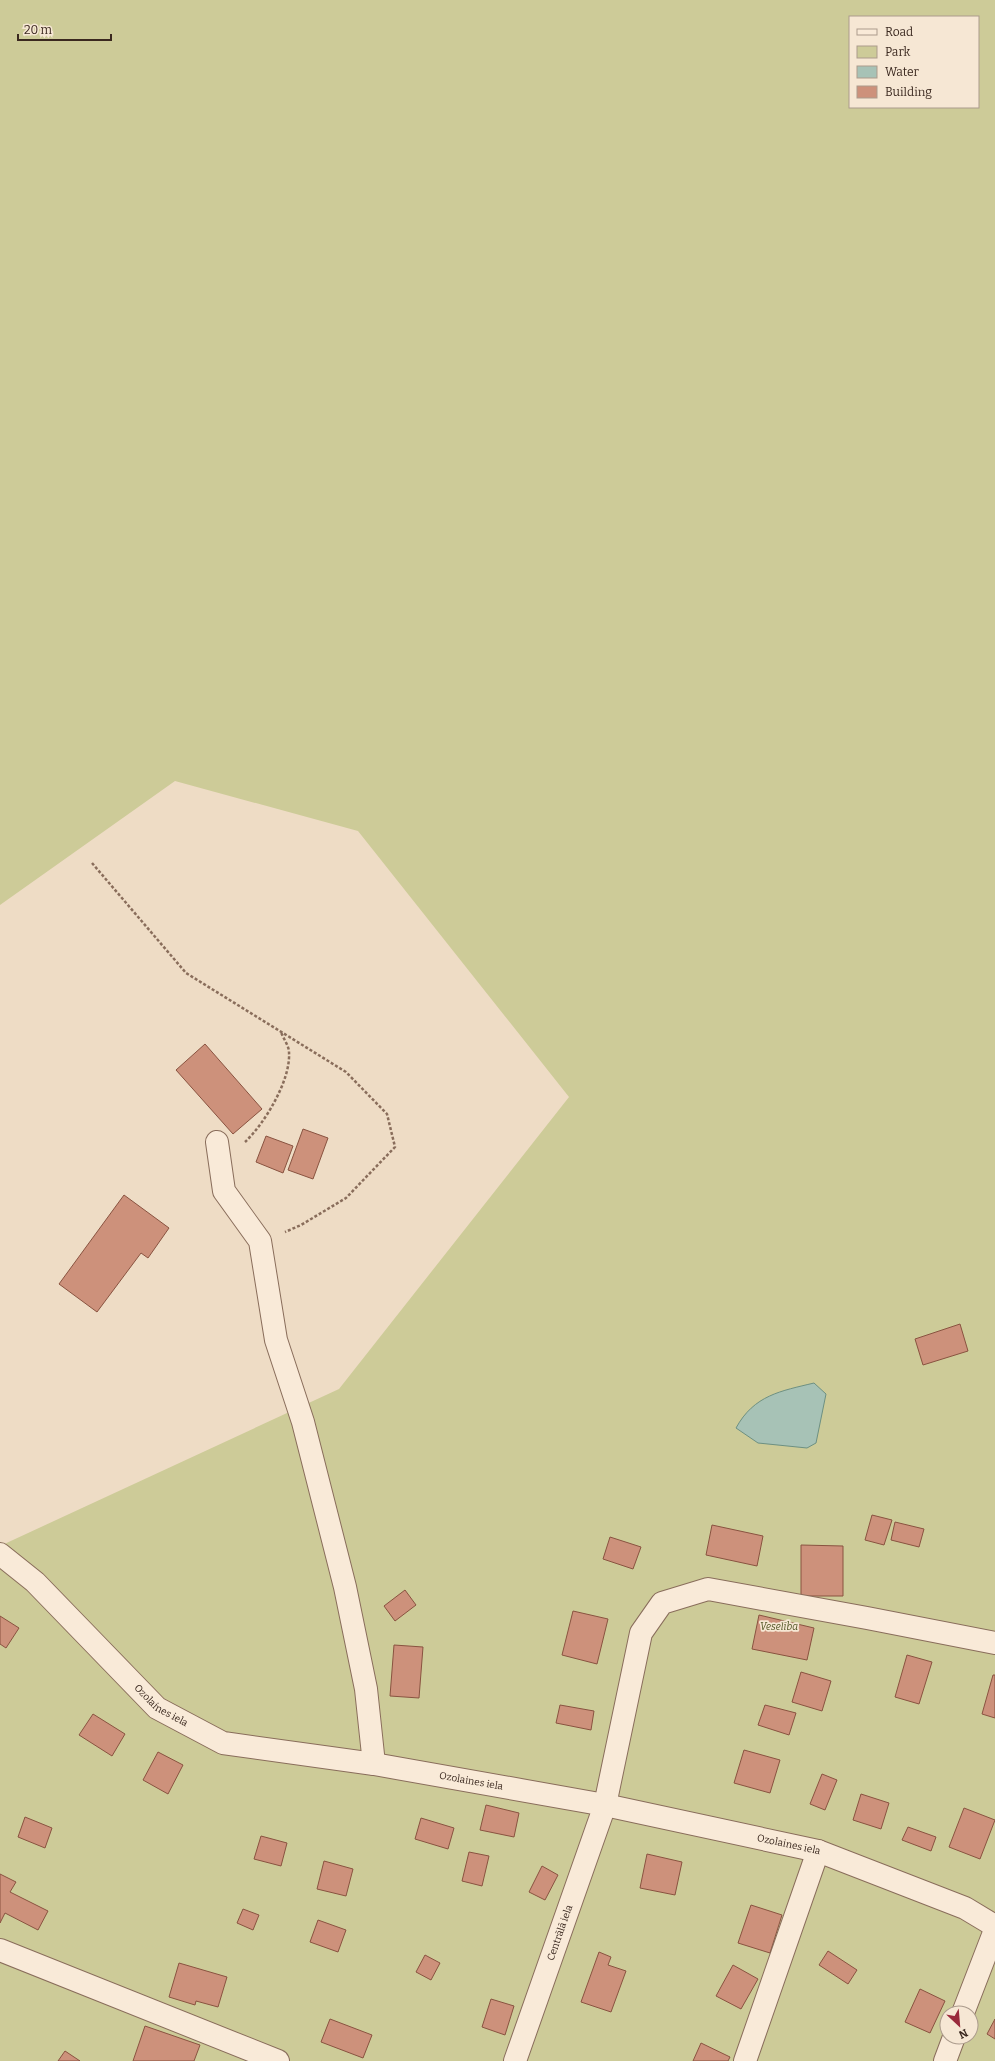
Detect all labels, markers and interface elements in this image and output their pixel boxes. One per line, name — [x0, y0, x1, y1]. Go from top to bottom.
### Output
scale bar — [18, 16, 111, 42]
legend — [849, 16, 979, 108]
text: 20 m — [24, 23, 53, 37]
text: Road — [885, 25, 913, 39]
text: Park — [885, 45, 911, 59]
text: Water — [885, 65, 920, 79]
text: Building — [885, 85, 932, 99]
park label: Veselība — [760, 1621, 798, 1633]
street label: Ozolaines iela — [131, 1682, 190, 1730]
street label: Ozolaines iela — [438, 1770, 504, 1793]
street label: Ozolaines iela — [756, 1832, 822, 1857]
street label: Centrālā iela — [545, 1903, 576, 1962]
north arrow — [939, 2005, 979, 2045]
text: N — [956, 2026, 970, 2041]

